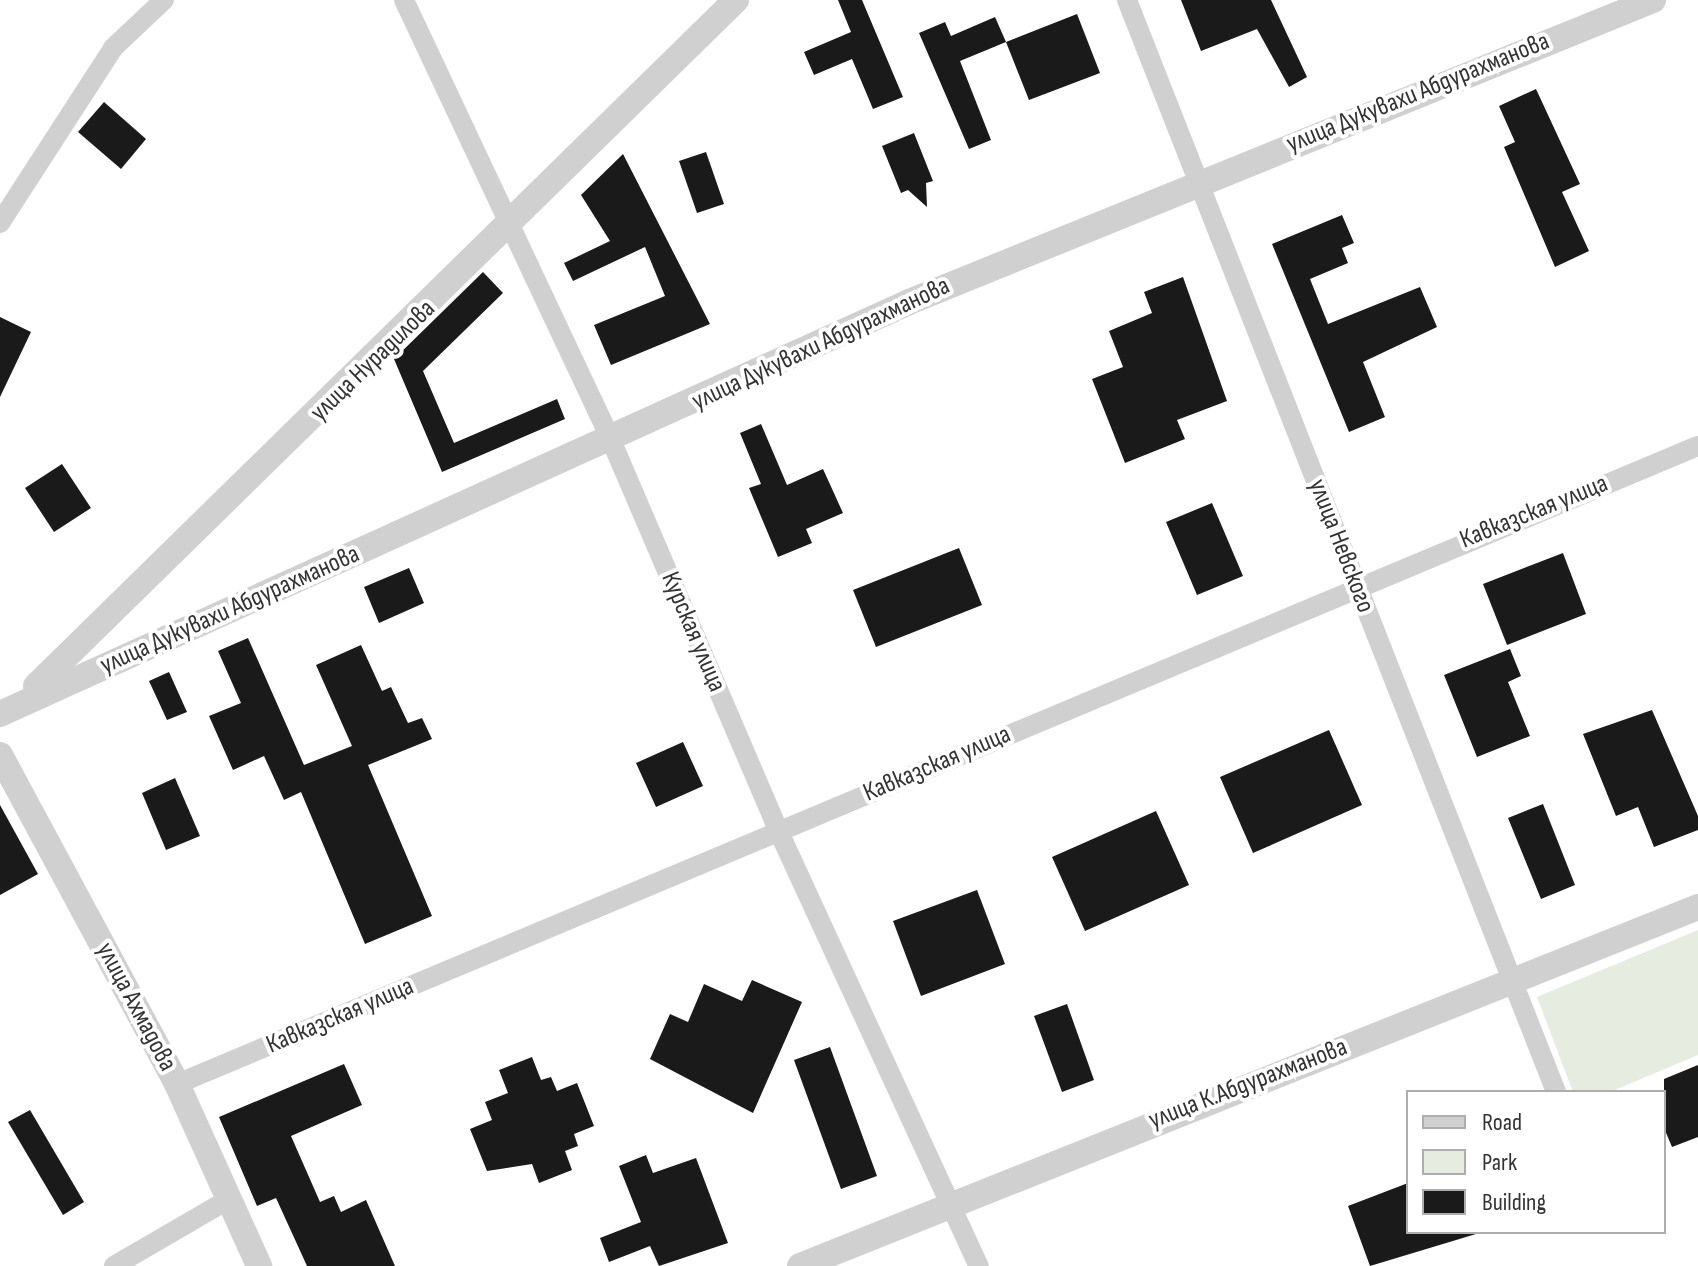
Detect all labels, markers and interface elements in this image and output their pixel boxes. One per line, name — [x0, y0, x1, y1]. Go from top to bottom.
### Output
street label: улица Дукувахи Абдурахманова — [1282, 26, 1554, 160]
street label: улица Дукувахи Абдурахманова — [687, 271, 955, 417]
street label: улица Нурадилова — [304, 294, 442, 428]
street label: Кавказская улица — [1456, 468, 1612, 556]
street label: улица Невского — [1301, 475, 1381, 617]
street label: улица Дукувахи Абдурахманова — [96, 539, 364, 681]
street label: Курская улица — [654, 567, 732, 697]
street label: Кавказская улица — [859, 719, 1015, 809]
street label: улица Ахмадова — [89, 937, 183, 1077]
street label: Кавказская улица — [262, 971, 418, 1061]
street label: улица К.Абдурахманова — [1144, 1032, 1352, 1136]
legend — [1406, 1090, 1666, 1234]
text: Road — [1482, 1108, 1522, 1137]
text: Park — [1482, 1148, 1517, 1177]
text: Building — [1482, 1188, 1546, 1217]

